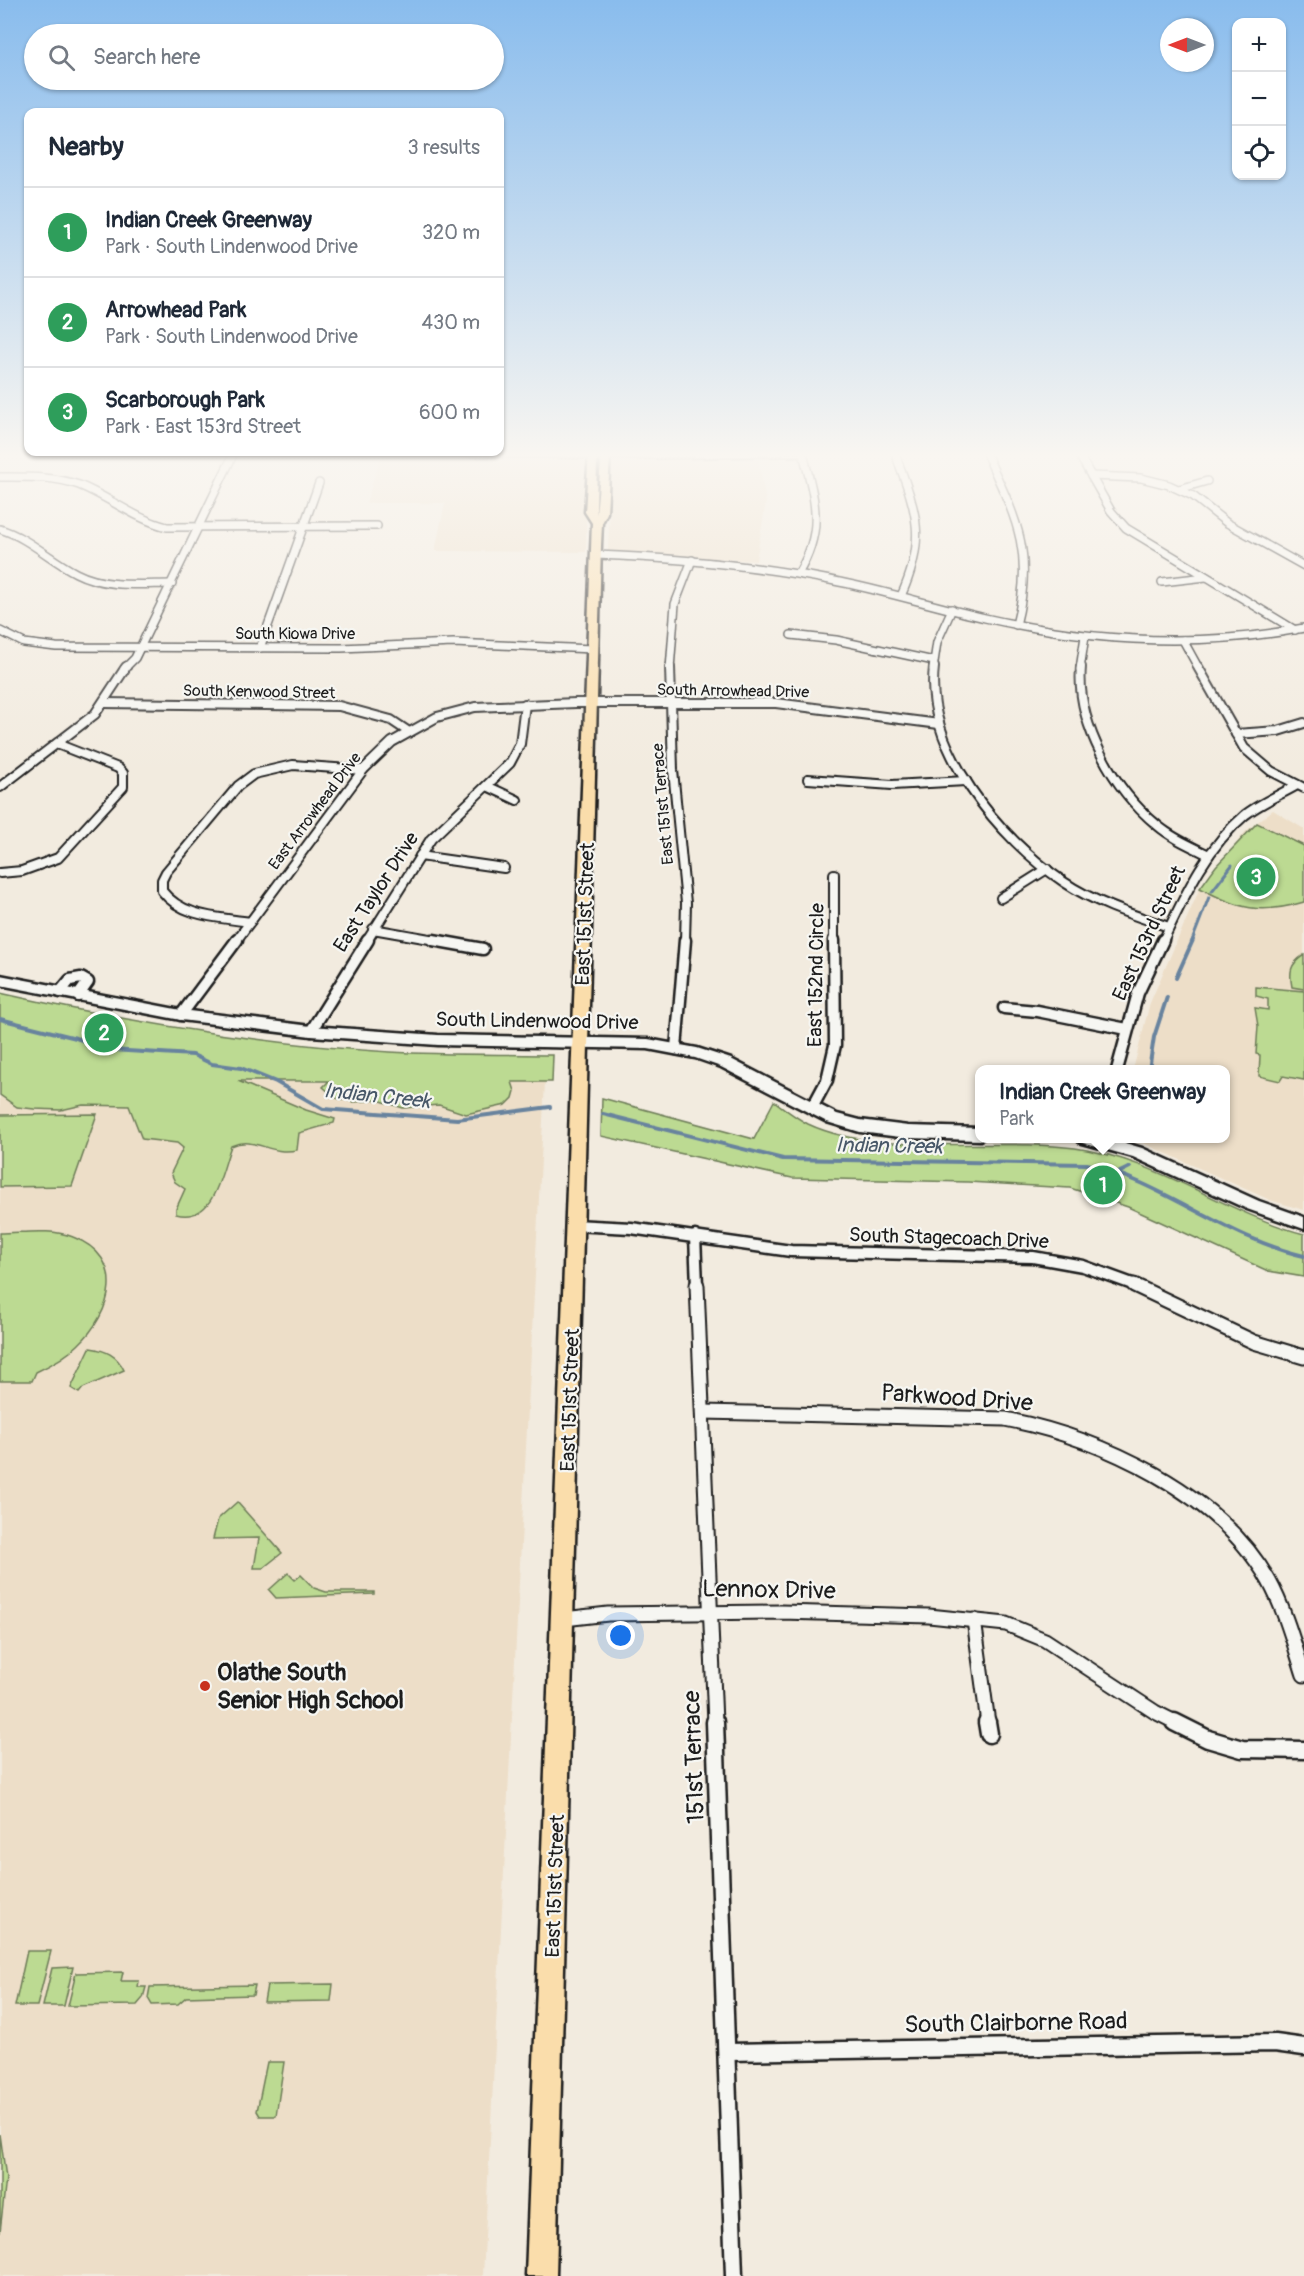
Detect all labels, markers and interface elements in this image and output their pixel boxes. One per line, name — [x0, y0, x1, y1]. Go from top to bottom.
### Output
north arrow — [1160, 18, 1214, 72]
map controls — [1232, 18, 1286, 180]
button: + — [1232, 18, 1286, 72]
search box — [24, 24, 504, 90]
icon: search — [45, 41, 78, 74]
text: Search here — [93, 43, 200, 71]
button: − — [1232, 72, 1286, 126]
button: locate — [1232, 126, 1286, 180]
text: Nearby — [48, 131, 124, 163]
text: 3 results — [408, 135, 480, 160]
text: Indian Creek Greenway — [105, 206, 312, 234]
text: 1 — [64, 220, 71, 245]
text: 320 m — [422, 220, 480, 245]
text: Park · South Lindenwood Drive — [105, 234, 358, 259]
text: Arrowhead Park — [105, 296, 246, 324]
text: 2 — [62, 310, 73, 335]
text: 430 m — [421, 310, 480, 335]
text: Park · South Lindenwood Drive — [105, 324, 358, 349]
text: Scarborough Park — [105, 386, 265, 414]
text: 3 — [62, 400, 73, 425]
text: 600 m — [419, 400, 480, 425]
text: Park · East 153rd Street — [105, 414, 301, 439]
street label: South Kiowa Drive — [235, 624, 355, 644]
street label: South Arrowhead Drive — [657, 680, 809, 702]
street label: South Kenwood Street — [183, 681, 336, 703]
street label: East 151st Terrace — [648, 742, 678, 866]
street label: East Arrowhead Drive — [264, 748, 366, 874]
street label: East Taylor Drive — [328, 827, 424, 957]
street label: East 151st Street — [570, 841, 600, 986]
pin: 3 — [1236, 854, 1276, 900]
street label: East 153rd Street — [1107, 861, 1192, 1004]
street label: East 152nd Circle — [802, 903, 830, 1047]
street label: South Lindenwood Drive — [435, 1007, 639, 1035]
pin: 2 — [84, 1010, 124, 1056]
popup — [975, 1065, 1230, 1143]
water label: Indian Creek — [322, 1077, 434, 1115]
text: Indian Creek Greenway — [999, 1078, 1206, 1106]
text: Park — [999, 1106, 1034, 1131]
water label: Indian Creek — [835, 1132, 945, 1160]
pin: 1 — [1084, 1162, 1122, 1208]
street label: South Stagecoach Drive — [849, 1222, 1049, 1254]
street label: East 151st Street — [555, 1327, 585, 1472]
street label: Parkwood Drive — [880, 1378, 1034, 1418]
street label: Lennox Drive — [702, 1574, 836, 1606]
your location — [606, 1621, 635, 1650]
place label: Olathe South Senior High School — [217, 1658, 404, 1715]
marker: Olathe South Senior High School — [198, 1679, 212, 1693]
street label: 151st Terrace — [677, 1690, 711, 1824]
street label: East 151st Street — [540, 1813, 570, 1958]
street label: South Clairborne Road — [904, 2007, 1128, 2039]

